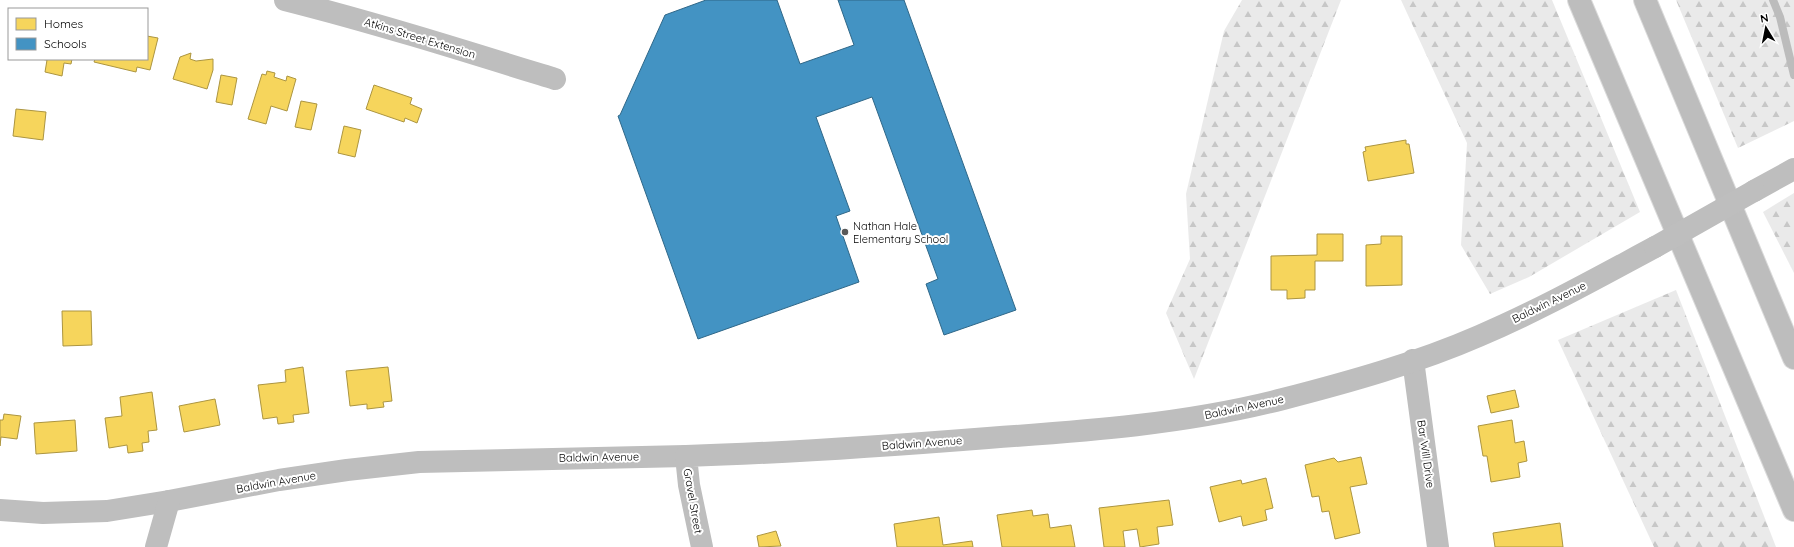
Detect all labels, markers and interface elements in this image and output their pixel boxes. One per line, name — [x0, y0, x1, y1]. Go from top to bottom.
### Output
legend — [8, 8, 148, 60]
north arrow — [1746, 8, 1786, 48]
text: N — [1759, 11, 1769, 26]
street label: Atkins Street Extension — [363, 14, 477, 62]
text: Homes — [44, 16, 84, 31]
text: Schools — [44, 36, 87, 51]
place label: Nathan Hale Elementary School — [853, 219, 948, 246]
marker: Nathan Hale Elementary School — [840, 227, 850, 237]
street label: Baldwin Avenue — [1510, 278, 1588, 326]
street label: Baldwin Avenue — [1203, 392, 1285, 422]
street label: Bar Will Drive — [1414, 419, 1438, 489]
street label: Baldwin Avenue — [881, 433, 963, 453]
street label: Baldwin Avenue — [559, 449, 639, 465]
street label: Gravel Street — [680, 467, 706, 535]
street label: Baldwin Avenue — [235, 468, 317, 496]

